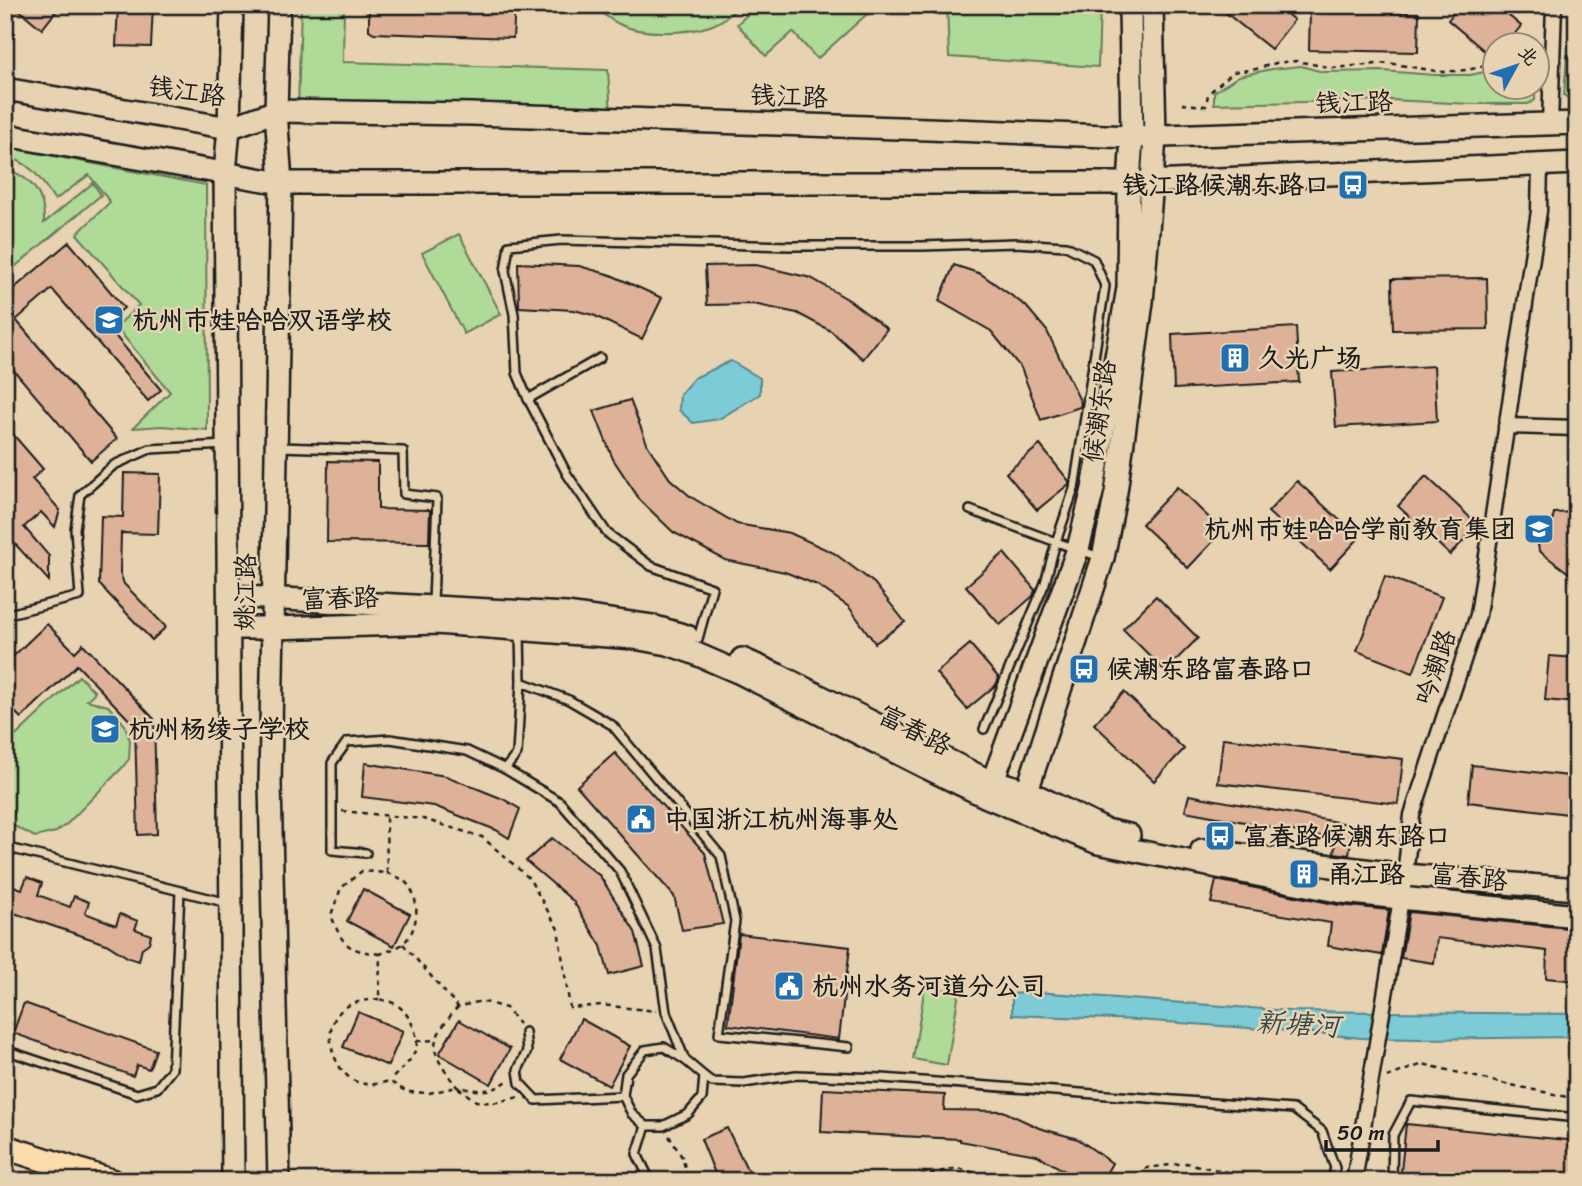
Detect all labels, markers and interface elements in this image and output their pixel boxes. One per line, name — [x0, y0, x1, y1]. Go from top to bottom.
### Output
north arrow — [1480, 32, 1550, 102]
text: 北 — [1510, 38, 1547, 73]
street label: 钱江路 — [145, 63, 229, 119]
street label: 钱江路 — [749, 72, 829, 120]
street label: 钱江路 — [1314, 78, 1394, 126]
place label: 钱江路候潮东路口 — [1122, 162, 1330, 208]
bus stop icon: 钱江路候潮东路口 — [1336, 168, 1370, 202]
place label: 杭州市娃哈哈双语学校 — [132, 297, 392, 343]
school or university icon: 杭州市娃哈哈双语学校 — [92, 303, 126, 337]
place label: 久光广场 — [1258, 335, 1362, 381]
building icon: 久光广场 — [1218, 341, 1252, 375]
street label: 候潮东路 — [1069, 356, 1129, 466]
place label: 杭州市娃哈哈学前教育集团 — [1204, 506, 1516, 552]
school or university icon: 杭州市娃哈哈学前教育集团 — [1522, 512, 1556, 546]
street label: 姚江路 — [221, 553, 269, 631]
street label: 富春路 — [300, 574, 380, 622]
street label: 吟潮路 — [1401, 623, 1469, 711]
place label: 候潮东路富春路口 — [1107, 646, 1315, 692]
bus stop icon: 候潮东路富春路口 — [1067, 652, 1101, 686]
street label: 富春路 — [870, 692, 960, 768]
place label: 杭州杨绫子学校 — [128, 706, 310, 752]
school or university icon: 杭州杨绫子学校 — [88, 712, 122, 746]
place label: 中国浙江杭州海事处 — [664, 796, 898, 842]
public building icon: 中国浙江杭州海事处 — [624, 802, 658, 836]
place label: 富春路候潮东路口 — [1243, 813, 1451, 859]
bus stop icon: 富春路候潮东路口 — [1203, 819, 1237, 853]
street label: 富春路 — [1428, 850, 1510, 904]
place label: 甬江路 — [1327, 851, 1405, 897]
building icon: 甬江路 — [1287, 857, 1321, 891]
place label: 杭州水务河道分公司 — [812, 963, 1046, 1009]
public building icon: 杭州水务河道分公司 — [772, 969, 806, 1003]
water label: 新塘河 — [1255, 997, 1345, 1051]
scale bar — [1326, 1109, 1438, 1153]
text: 50 m — [1337, 1114, 1385, 1152]

